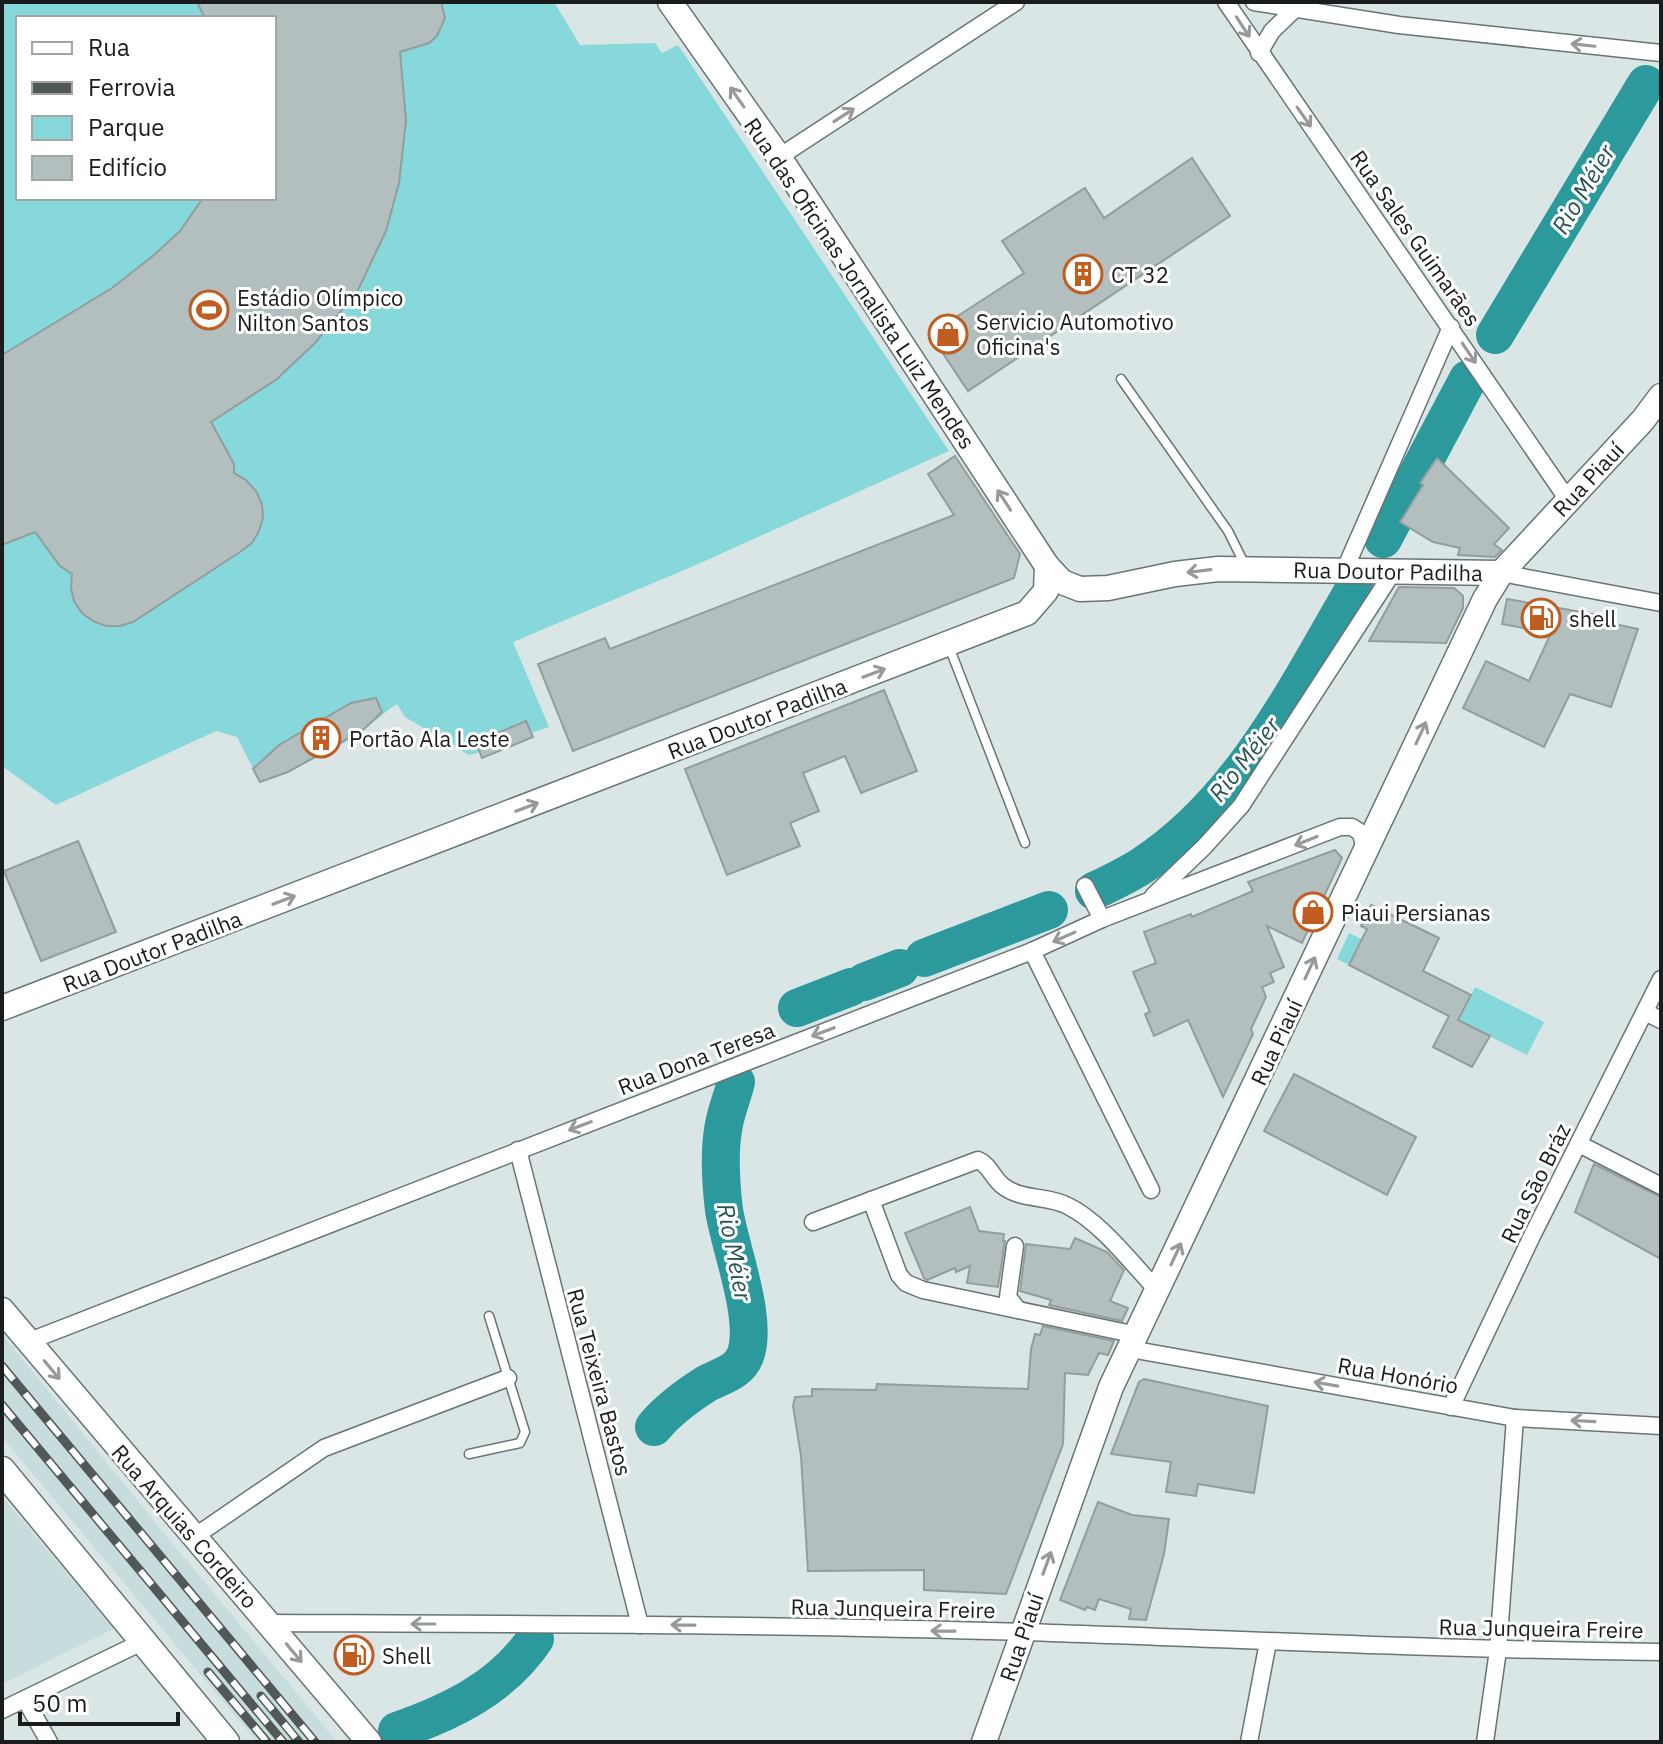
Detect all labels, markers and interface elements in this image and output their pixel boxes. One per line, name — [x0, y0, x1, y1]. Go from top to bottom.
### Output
legend — [16, 16, 276, 200]
one-way arrow — [1234, 16, 1251, 38]
text: Rua — [88, 31, 130, 63]
one-way arrow — [1570, 38, 1597, 53]
text: Ferrovia — [88, 71, 176, 103]
one-way arrow — [729, 87, 745, 109]
one-way arrow — [1296, 105, 1312, 127]
one-way arrow — [832, 106, 855, 122]
text: Parque — [88, 111, 165, 143]
street label: Rua das Oficinas Jornalista Luiz Mendes — [738, 112, 982, 454]
water label: Rio Méier — [1544, 137, 1623, 240]
street label: Rua Sales Guimarães — [1344, 144, 1488, 332]
text: Edifício — [88, 151, 167, 183]
building icon: CT 32 — [1062, 253, 1104, 295]
place label: CT 32 — [1111, 260, 1169, 289]
place label: Estádio Olímpico Nilton Santos — [237, 283, 403, 337]
sports icon: Estádio Olímpico Nilton Santos — [188, 289, 230, 331]
place label: Servicio Automotivo Oficina's — [976, 307, 1174, 361]
shop icon: Servicio Automotivo Oficina's — [927, 313, 969, 355]
one-way arrow — [1461, 341, 1477, 363]
street label: Rua Piauí — [1546, 435, 1630, 523]
one-way arrow — [996, 490, 1012, 512]
street label: Rua Doutor Padilha — [1293, 555, 1483, 587]
one-way arrow — [1186, 563, 1213, 578]
fuel station icon: shell — [1520, 597, 1562, 639]
place label: shell — [1569, 604, 1616, 633]
one-way arrow — [861, 665, 886, 679]
street label: Rua Doutor Padilha — [663, 670, 851, 766]
water label: Rio Méier — [1201, 709, 1288, 808]
building icon: Portão Ala Leste — [300, 717, 342, 759]
one-way arrow — [1414, 721, 1429, 745]
place label: Portão Ala Leste — [349, 724, 510, 753]
one-way arrow — [514, 799, 539, 813]
one-way arrow — [1294, 834, 1319, 849]
shop icon: Piaui Persianas — [1292, 891, 1334, 933]
one-way arrow — [271, 892, 296, 906]
place label: Piaui Persianas — [1341, 898, 1491, 927]
street label: Rua Doutor Padilha — [58, 903, 246, 999]
one-way arrow — [1053, 930, 1077, 945]
one-way arrow — [1303, 956, 1318, 980]
street label: Rua Piauí — [1243, 994, 1309, 1090]
street label: Rua Dona Teresa — [613, 1015, 779, 1101]
one-way arrow — [811, 1026, 835, 1040]
street label: Rua São Bráz — [1494, 1118, 1576, 1248]
one-way arrow — [568, 1120, 593, 1134]
water label: Rio Méier — [710, 1201, 760, 1305]
one-way arrow — [1169, 1242, 1184, 1266]
street label: Rua Teixeira Bastos — [561, 1285, 639, 1479]
street label: Rua Honório — [1335, 1350, 1461, 1400]
one-way arrow — [43, 1359, 61, 1380]
one-way arrow — [1314, 1376, 1339, 1391]
one-way arrow — [1570, 1414, 1597, 1429]
street label: Rua Arquias Cordeiro — [106, 1438, 264, 1614]
one-way arrow — [1041, 1551, 1055, 1576]
street label: Rua Piauí — [992, 1588, 1050, 1685]
street label: Rua Junqueira Freire — [790, 1592, 996, 1624]
street label: Rua Junqueira Freire — [1438, 1612, 1644, 1644]
one-way arrow — [410, 1616, 437, 1631]
one-way arrow — [670, 1618, 697, 1633]
one-way arrow — [930, 1623, 957, 1638]
fuel station icon: Shell — [333, 1634, 375, 1676]
place label: Shell — [382, 1641, 431, 1670]
one-way arrow — [285, 1642, 303, 1662]
scale bar — [20, 1676, 178, 1726]
text: 50 m — [32, 1687, 87, 1719]

